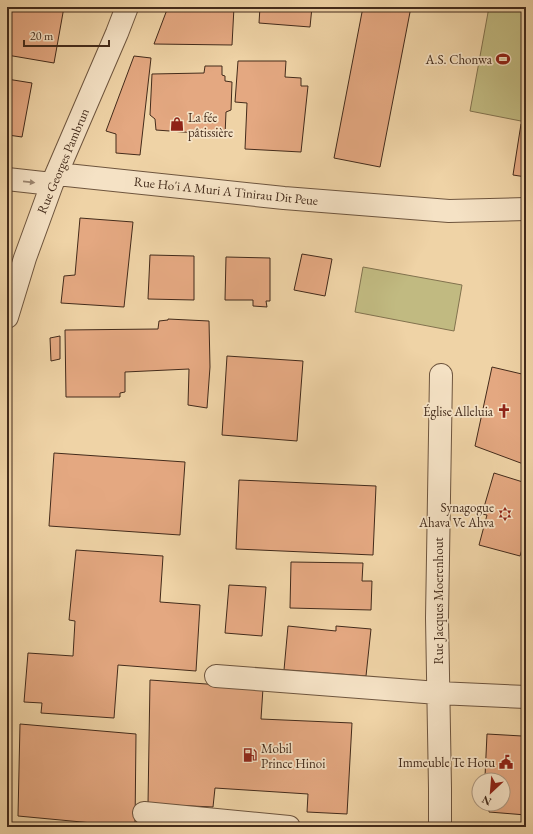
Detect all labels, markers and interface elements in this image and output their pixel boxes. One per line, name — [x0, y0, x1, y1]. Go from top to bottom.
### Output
scale bar — [24, 22, 109, 48]
text: 20 m — [30, 28, 54, 44]
place label: A.S. Chonwa — [425, 51, 493, 68]
sports icon: A.S. Chonwa — [495, 51, 511, 67]
street label: Rue Georges Pambrun — [33, 106, 93, 216]
place label: La fée pâtissière — [188, 109, 233, 141]
shop icon: La fée pâtissière — [169, 116, 185, 132]
street label: Rue Ho'i A Muri A Tinirau Dit Peue — [133, 173, 319, 209]
one-way arrow — [23, 178, 35, 185]
place label: Église Alleluia — [423, 403, 494, 420]
church icon: Église Alleluia — [496, 403, 512, 419]
place label: Synagogue Ahava Ve Ahva — [418, 499, 495, 531]
synagogue icon: Synagogue Ahava Ve Ahva — [497, 506, 513, 522]
street label: Rue Jacques Moerenhout — [430, 537, 447, 665]
place label: Mobil Prince Hinoi — [261, 740, 325, 772]
fuel station icon: Mobil Prince Hinoi — [242, 747, 258, 763]
place label: Immeuble Te Hotu — [398, 754, 495, 771]
public building icon: Immeuble Te Hotu — [498, 754, 514, 770]
north arrow — [471, 772, 511, 812]
text: N — [479, 793, 494, 809]

